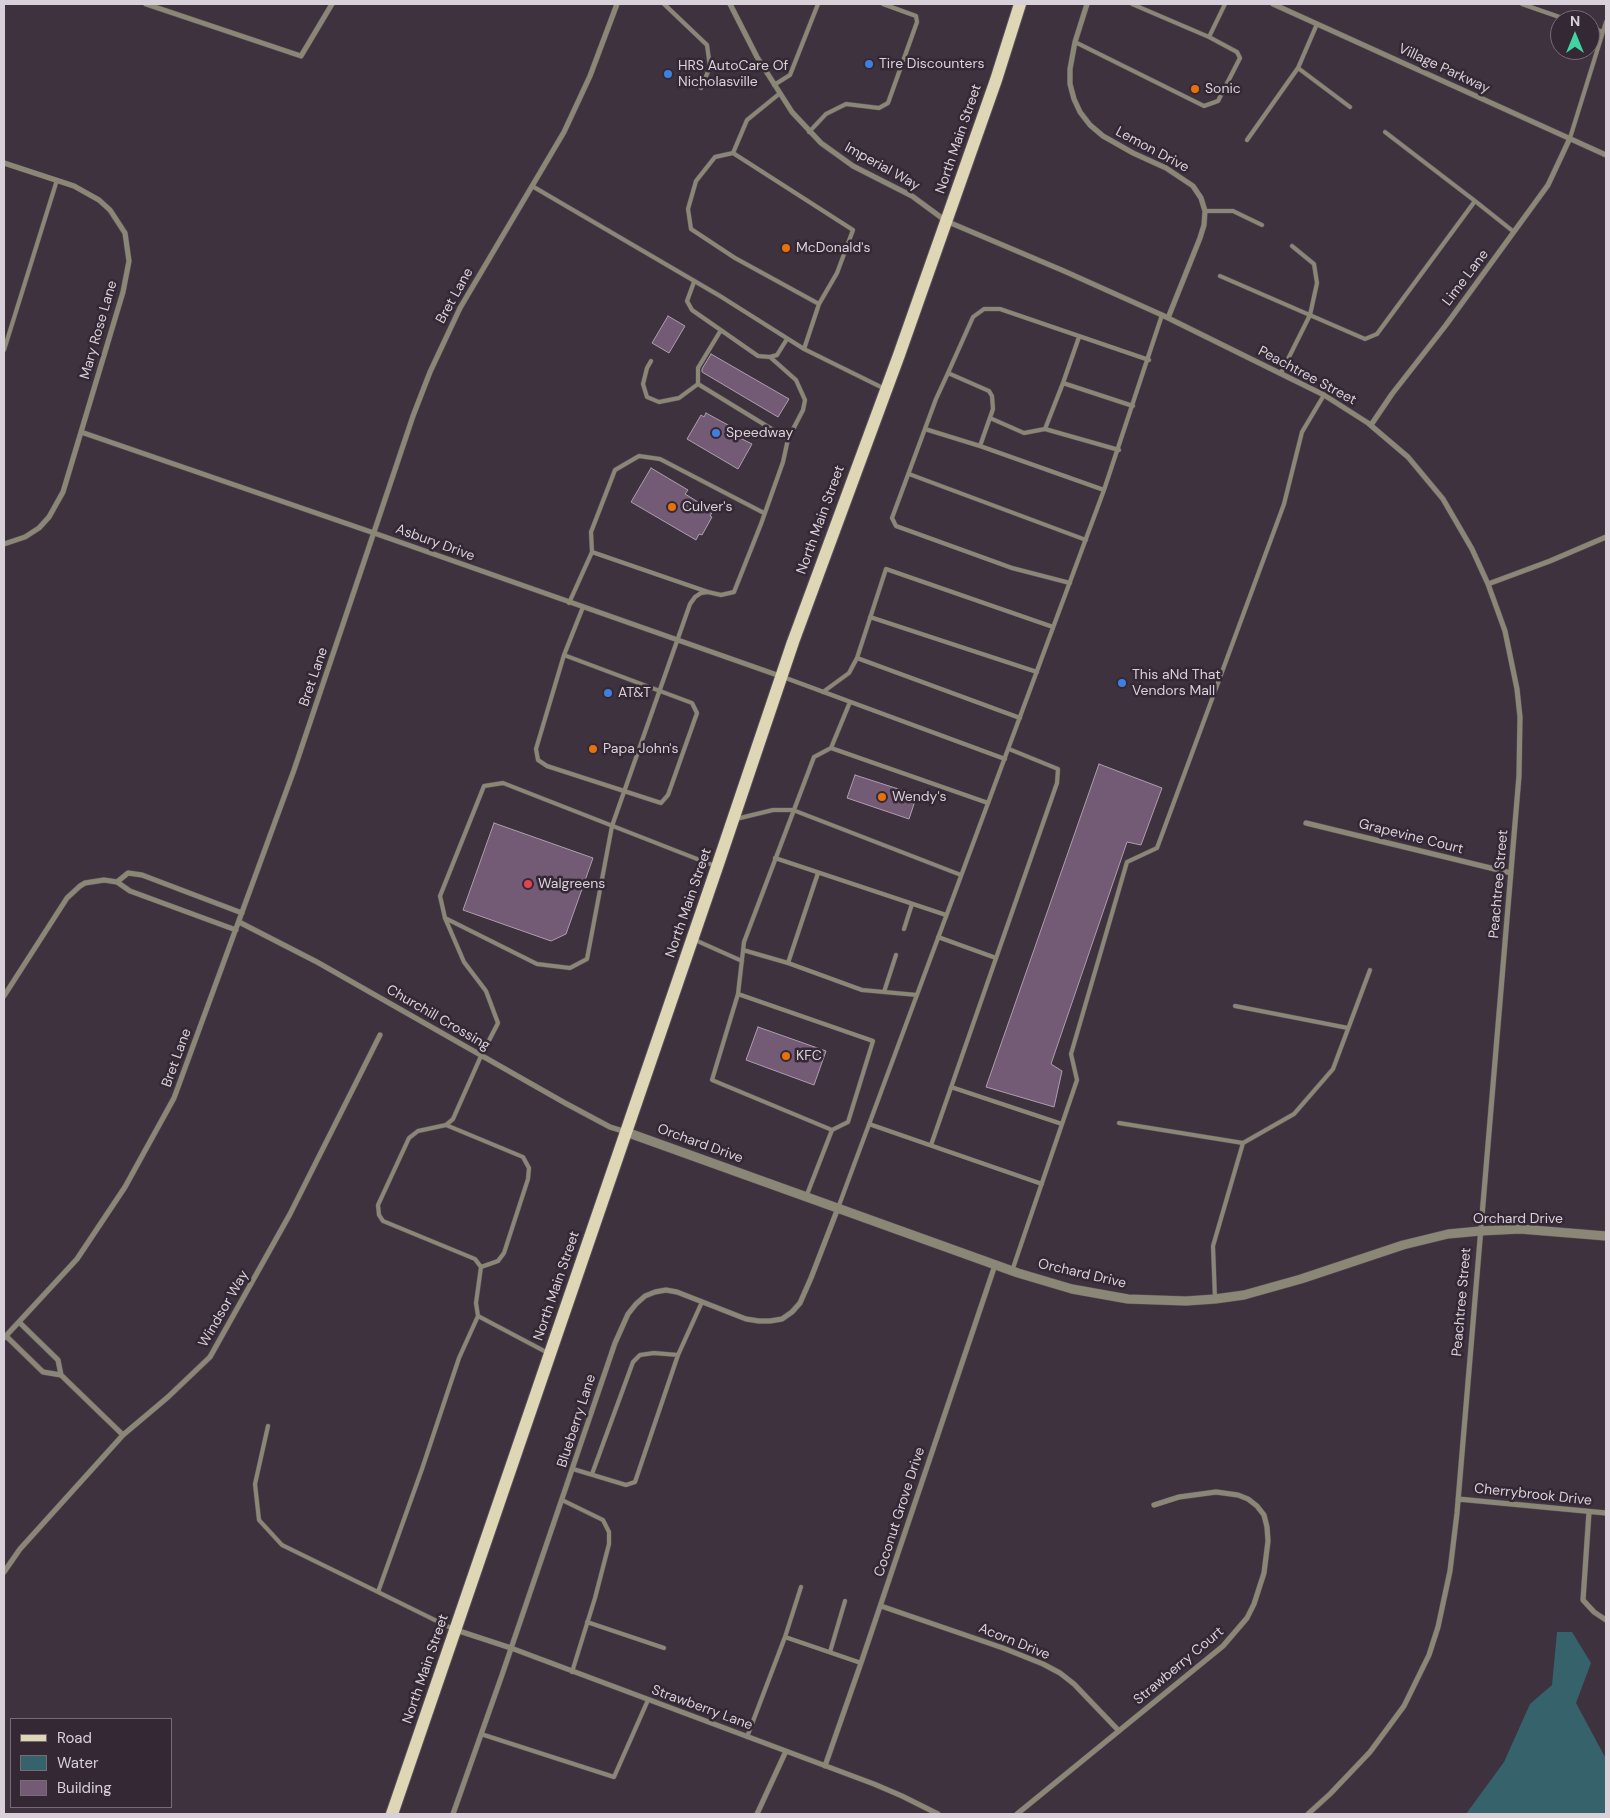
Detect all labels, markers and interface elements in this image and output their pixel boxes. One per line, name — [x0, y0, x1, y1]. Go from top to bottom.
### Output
north arrow — [1550, 10, 1600, 60]
text: N — [1570, 12, 1580, 30]
street label: Village Parkway — [1396, 40, 1492, 98]
place label: Tire Discounters — [879, 56, 985, 72]
place label: HRS AutoCare Of Nicholasville — [678, 58, 788, 90]
marker: Tire Discounters — [863, 58, 875, 70]
marker: HRS AutoCare Of Nicholasville — [662, 68, 674, 80]
place label: Sonic — [1205, 81, 1241, 97]
street label: North Main Street — [932, 82, 986, 196]
marker: Sonic — [1189, 83, 1201, 95]
street label: Lemon Drive — [1112, 124, 1192, 176]
street label: Imperial Way — [841, 139, 923, 195]
place label: McDonald's — [796, 240, 871, 256]
marker: McDonald's — [780, 242, 792, 254]
street label: Lime Lane — [1439, 247, 1493, 309]
street label: Bret Lane — [433, 265, 477, 327]
street label: Mary Rose Lane — [77, 279, 121, 381]
street label: Peachtree Street — [1255, 343, 1359, 409]
place label: Speedway — [726, 425, 793, 441]
marker: Speedway — [710, 427, 722, 439]
street label: North Main Street — [794, 463, 848, 577]
place label: Culver's — [682, 499, 733, 515]
marker: Culver's — [666, 501, 678, 513]
street label: Asbury Drive — [393, 521, 477, 565]
street label: Bret Lane — [296, 645, 332, 709]
place label: This aNd That Vendors Mall — [1132, 667, 1221, 700]
marker: This aNd That Vendors Mall — [1116, 677, 1128, 689]
place label: AT&T — [618, 685, 651, 701]
marker: AT&T — [602, 687, 614, 699]
place label: Papa John's — [603, 741, 678, 757]
marker: Papa John's — [587, 743, 599, 755]
place label: Wendy's — [892, 789, 947, 805]
marker: Wendy's — [876, 791, 888, 803]
street label: Grapevine Court — [1357, 816, 1465, 858]
street label: Peachtree Street — [1486, 829, 1512, 939]
street label: North Main Street — [662, 846, 716, 960]
place label: Walgreens — [538, 876, 605, 892]
marker: Walgreens — [522, 878, 534, 890]
street label: Churchill Crossing — [383, 981, 493, 1055]
street label: Bret Lane — [159, 1026, 195, 1090]
place label: KFC — [796, 1048, 822, 1064]
marker: KFC — [780, 1050, 792, 1062]
street label: Orchard Drive — [655, 1121, 745, 1167]
street label: Orchard Drive — [1473, 1211, 1563, 1227]
street label: North Main Street — [530, 1229, 584, 1343]
street label: Peachtree Street — [1449, 1247, 1475, 1357]
street label: Orchard Drive — [1036, 1256, 1128, 1292]
street label: Windsor Way — [195, 1268, 253, 1350]
street label: Blueberry Lane — [554, 1372, 600, 1470]
street label: Coconut Grove Drive — [871, 1445, 929, 1579]
street label: Cherrybrook Drive — [1473, 1480, 1593, 1510]
street label: North Main Street — [399, 1612, 453, 1726]
street label: Acorn Drive — [976, 1620, 1052, 1664]
street label: Strawberry Court — [1130, 1623, 1228, 1709]
street label: Strawberry Lane — [649, 1682, 755, 1734]
legend — [10, 1718, 172, 1808]
text: Road — [57, 1728, 92, 1748]
text: Water — [57, 1753, 98, 1773]
text: Building — [57, 1778, 112, 1798]

